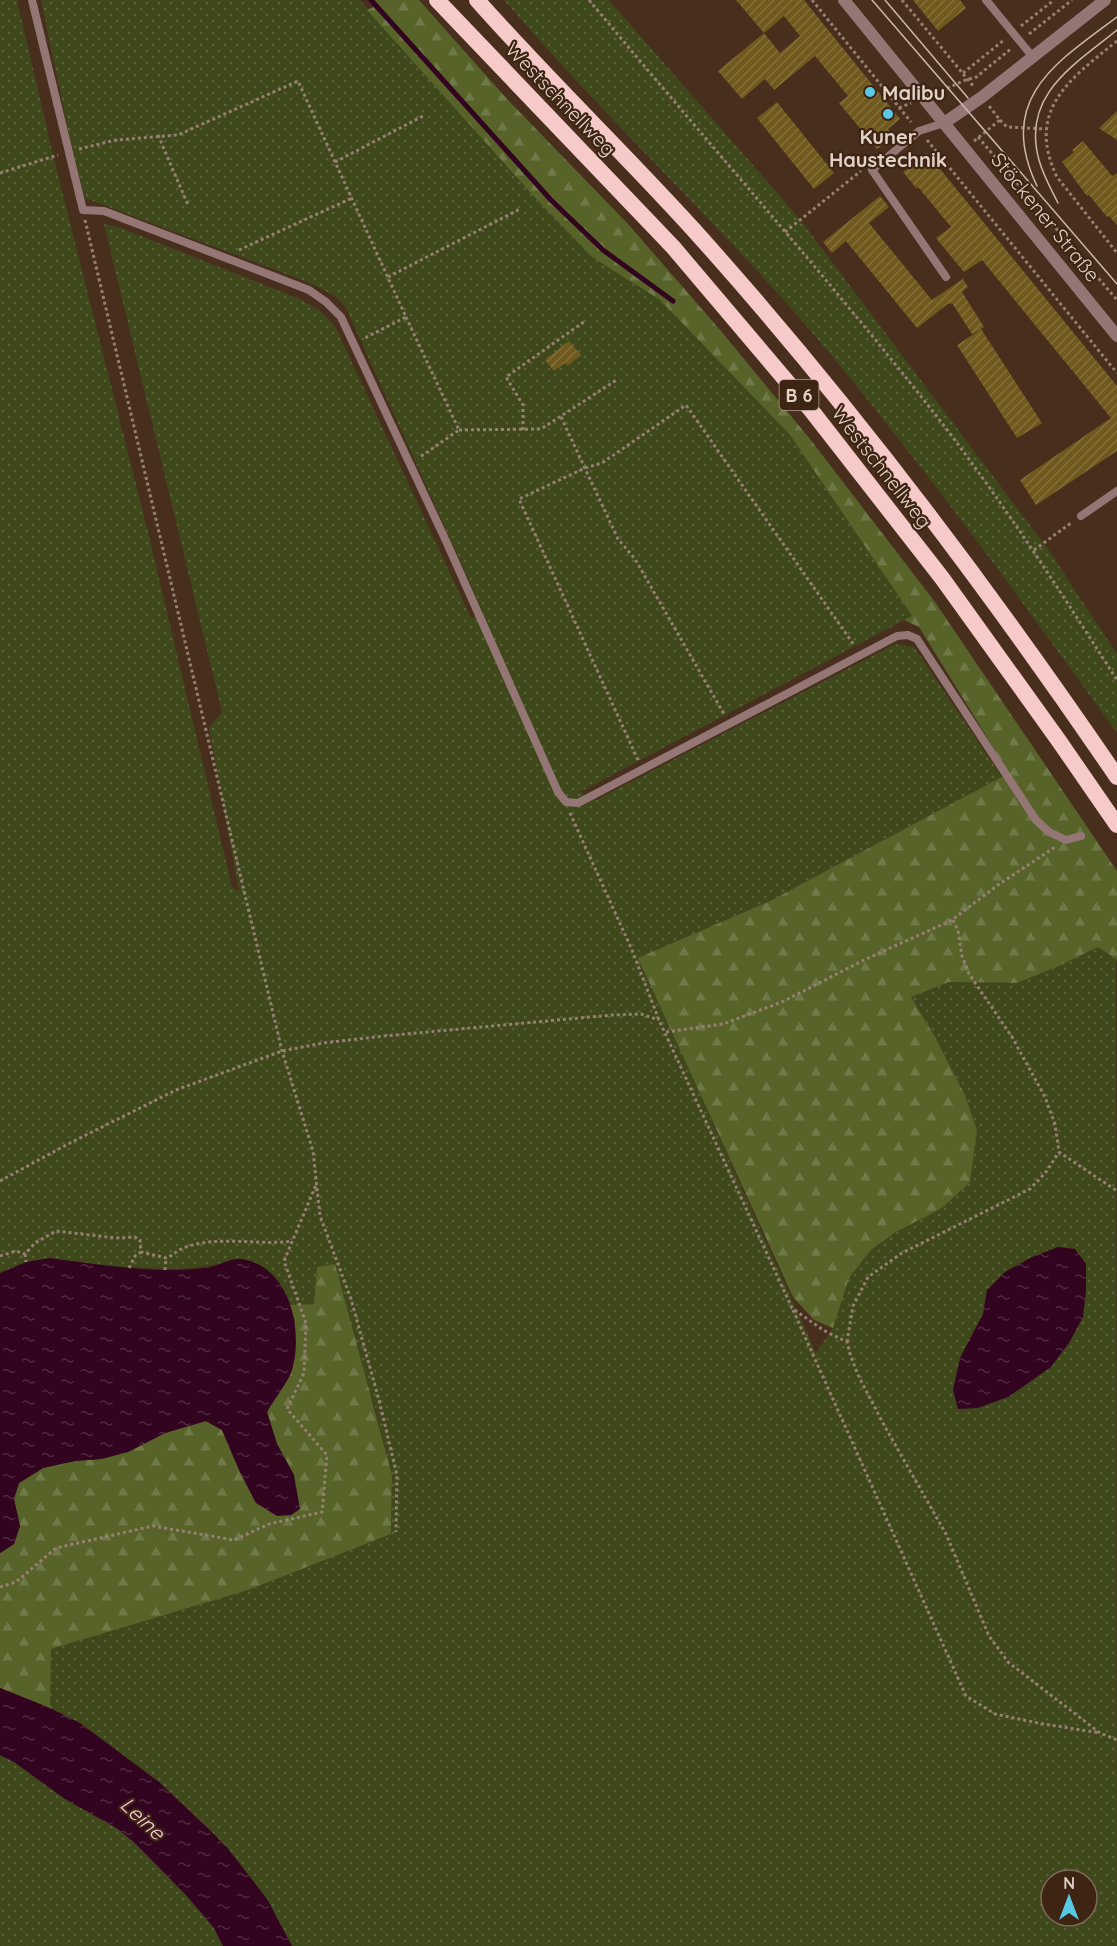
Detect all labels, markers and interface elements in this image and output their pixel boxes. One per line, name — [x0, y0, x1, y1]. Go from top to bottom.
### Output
street label: Westschnellweg — [500, 37, 622, 161]
place label: Malibu — [882, 80, 945, 105]
marker: Malibu — [863, 85, 877, 99]
marker: Kuner Haustechnik — [881, 107, 895, 121]
place label: Kuner Haustechnik — [829, 124, 947, 172]
street label: Stöckener Straße — [986, 147, 1106, 287]
road number: B 6 — [780, 380, 818, 410]
street label: Westschnellweg — [826, 401, 938, 533]
water label: Leine — [115, 1791, 172, 1846]
north arrow — [1039, 1868, 1099, 1928]
text: N — [1063, 1873, 1075, 1893]

